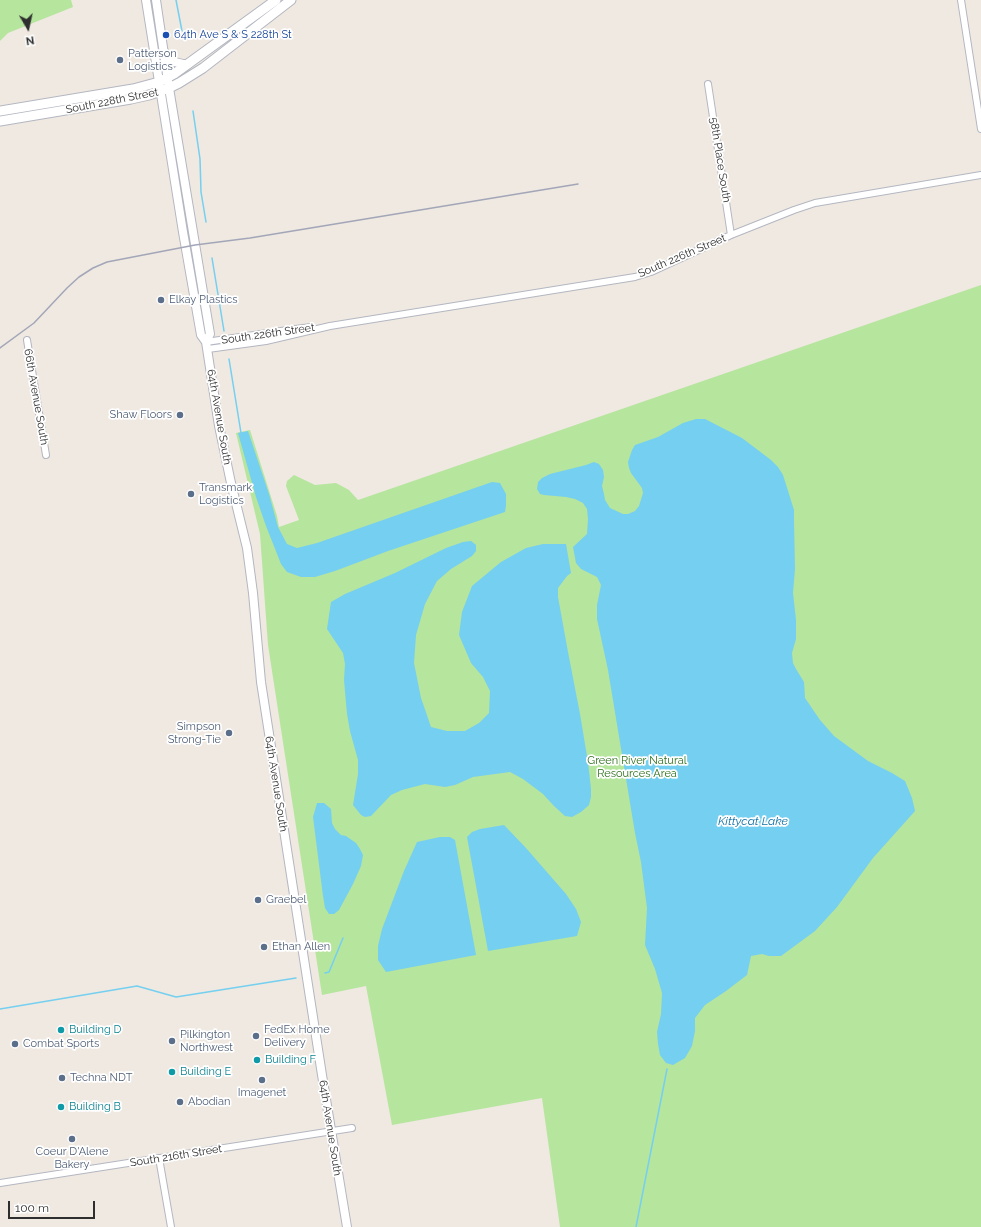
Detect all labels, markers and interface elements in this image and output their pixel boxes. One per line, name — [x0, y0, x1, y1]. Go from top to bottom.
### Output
north arrow — [8, 8, 48, 48]
place label: 64th Ave S & S 228th St — [174, 28, 292, 42]
marker: 64th Ave S & S 228th St — [161, 30, 171, 40]
text: N — [25, 33, 35, 47]
place label: Patterson Logistics — [128, 47, 177, 73]
marker: Patterson Logistics — [115, 55, 125, 65]
street label: South 228th Street — [65, 86, 159, 116]
street label: 58th Place South — [707, 116, 733, 204]
street label: South 226th Street — [636, 232, 728, 280]
place label: Elkay Plastics — [169, 293, 238, 307]
marker: Elkay Plastics — [156, 295, 166, 305]
street label: South 226th Street — [220, 321, 316, 347]
street label: 66th Avenue South — [21, 348, 51, 446]
street label: 64th Avenue South — [204, 368, 234, 466]
place label: Shaw Floors — [110, 408, 172, 422]
marker: Shaw Floors — [175, 410, 185, 420]
place label: Transmark Logistics — [199, 481, 252, 507]
marker: Transmark Logistics — [186, 489, 196, 499]
place label: Simpson Strong-Tie — [168, 720, 221, 746]
marker: Simpson Strong-Tie — [224, 728, 234, 738]
street label: 64th Avenue South — [262, 735, 290, 833]
park label: Green River Natural Resources Area — [587, 754, 687, 780]
water label: Kittycat Lake — [718, 814, 788, 828]
place label: Graebel — [266, 893, 306, 907]
marker: Graebel — [253, 895, 263, 905]
place label: Ethan Allen — [272, 940, 330, 954]
marker: Ethan Allen — [259, 942, 269, 952]
place label: Building D — [69, 1023, 121, 1037]
place label: FedEx Home Delivery — [264, 1023, 330, 1049]
marker: Building D — [56, 1025, 66, 1035]
place label: Pilkington Northwest — [180, 1028, 233, 1054]
marker: FedEx Home Delivery — [251, 1031, 261, 1041]
marker: Pilkington Northwest — [167, 1036, 177, 1046]
place label: Combat Sports — [23, 1037, 99, 1051]
marker: Combat Sports — [10, 1039, 20, 1049]
place label: Building F — [265, 1053, 316, 1067]
marker: Building F — [252, 1055, 262, 1065]
place label: Building E — [180, 1065, 231, 1079]
marker: Building E — [167, 1067, 177, 1077]
place label: Techna NDT — [70, 1071, 132, 1085]
marker: Techna NDT — [57, 1073, 67, 1083]
marker: Imagenet — [257, 1075, 267, 1085]
street label: 64th Avenue South — [316, 1079, 344, 1177]
place label: Imagenet — [238, 1086, 286, 1100]
place label: Abodian — [188, 1095, 230, 1109]
marker: Abodian — [175, 1097, 185, 1107]
place label: Building B — [69, 1100, 121, 1114]
marker: Building B — [56, 1102, 66, 1112]
marker: Coeur D'Alene Bakery — [67, 1134, 77, 1144]
street label: South 216th Street — [129, 1142, 223, 1170]
place label: Coeur D'Alene Bakery — [36, 1145, 108, 1171]
scale bar — [10, 1193, 97, 1219]
text: 100 m — [15, 1201, 49, 1215]

